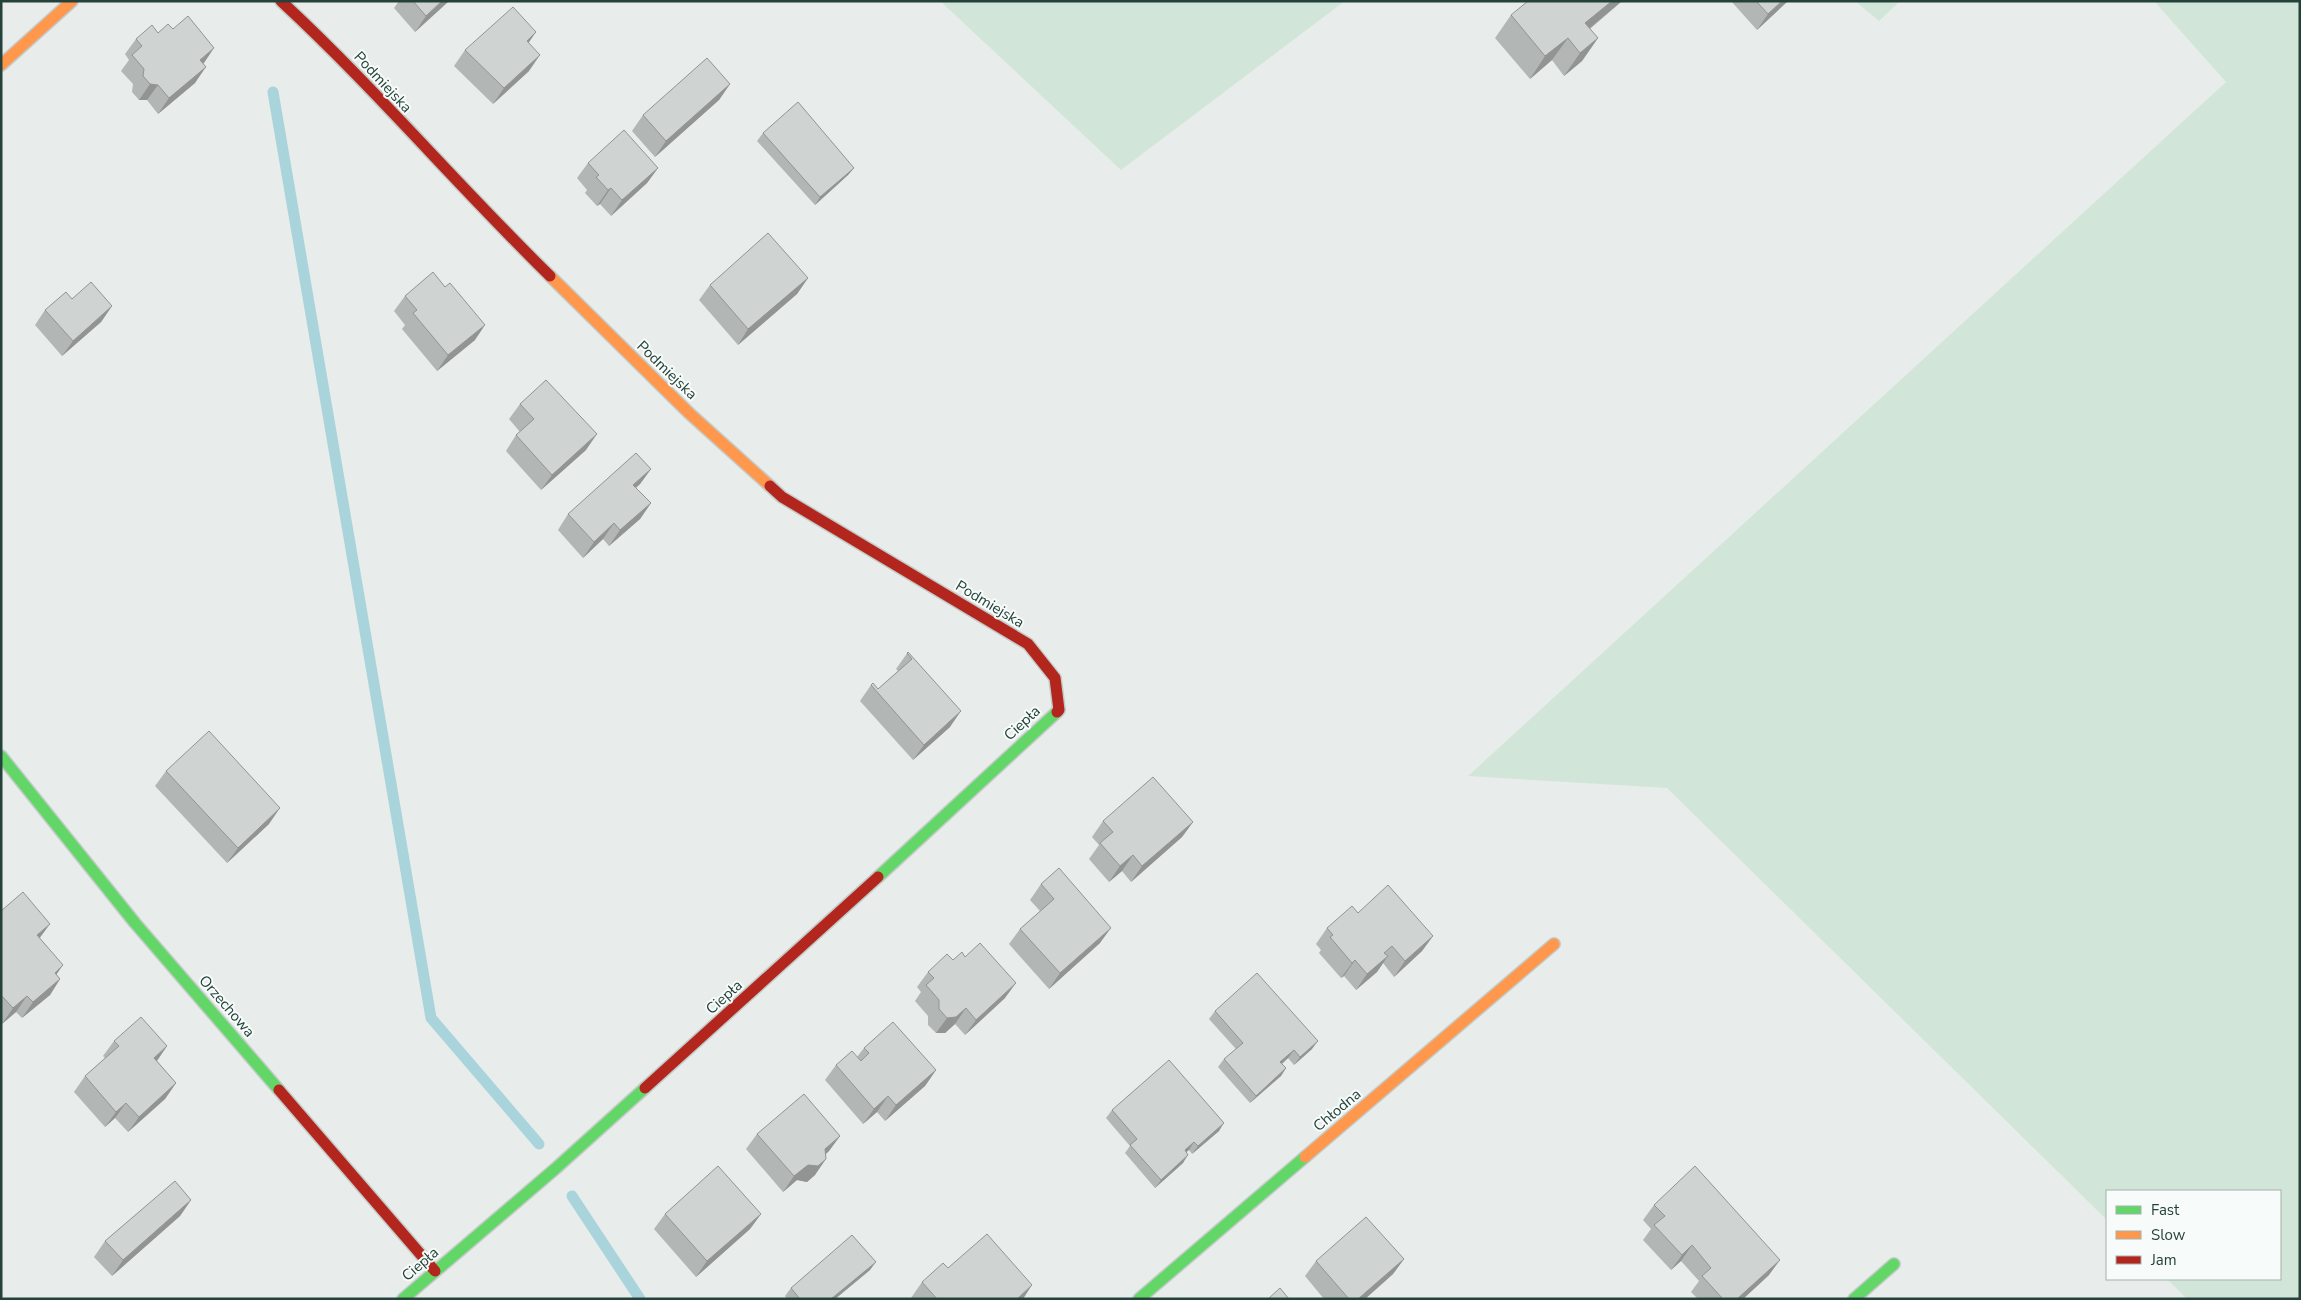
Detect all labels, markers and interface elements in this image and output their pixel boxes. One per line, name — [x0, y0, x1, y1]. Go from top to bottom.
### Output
street label: Podmiejska — [350, 47, 416, 117]
street label: Podmiejska — [632, 336, 702, 404]
street label: Podmiejska — [952, 576, 1028, 632]
street label: Ciepła — [1000, 701, 1044, 745]
street label: Orzechowa — [195, 971, 259, 1041]
street label: Ciepła — [701, 975, 747, 1019]
street label: Chłodna — [1309, 1084, 1365, 1136]
legend — [2106, 1190, 2281, 1280]
text: Fast — [2151, 1200, 2180, 1220]
text: Slow — [2151, 1225, 2186, 1245]
street label: Ciepła — [397, 1242, 443, 1286]
text: Jam — [2150, 1250, 2177, 1270]

